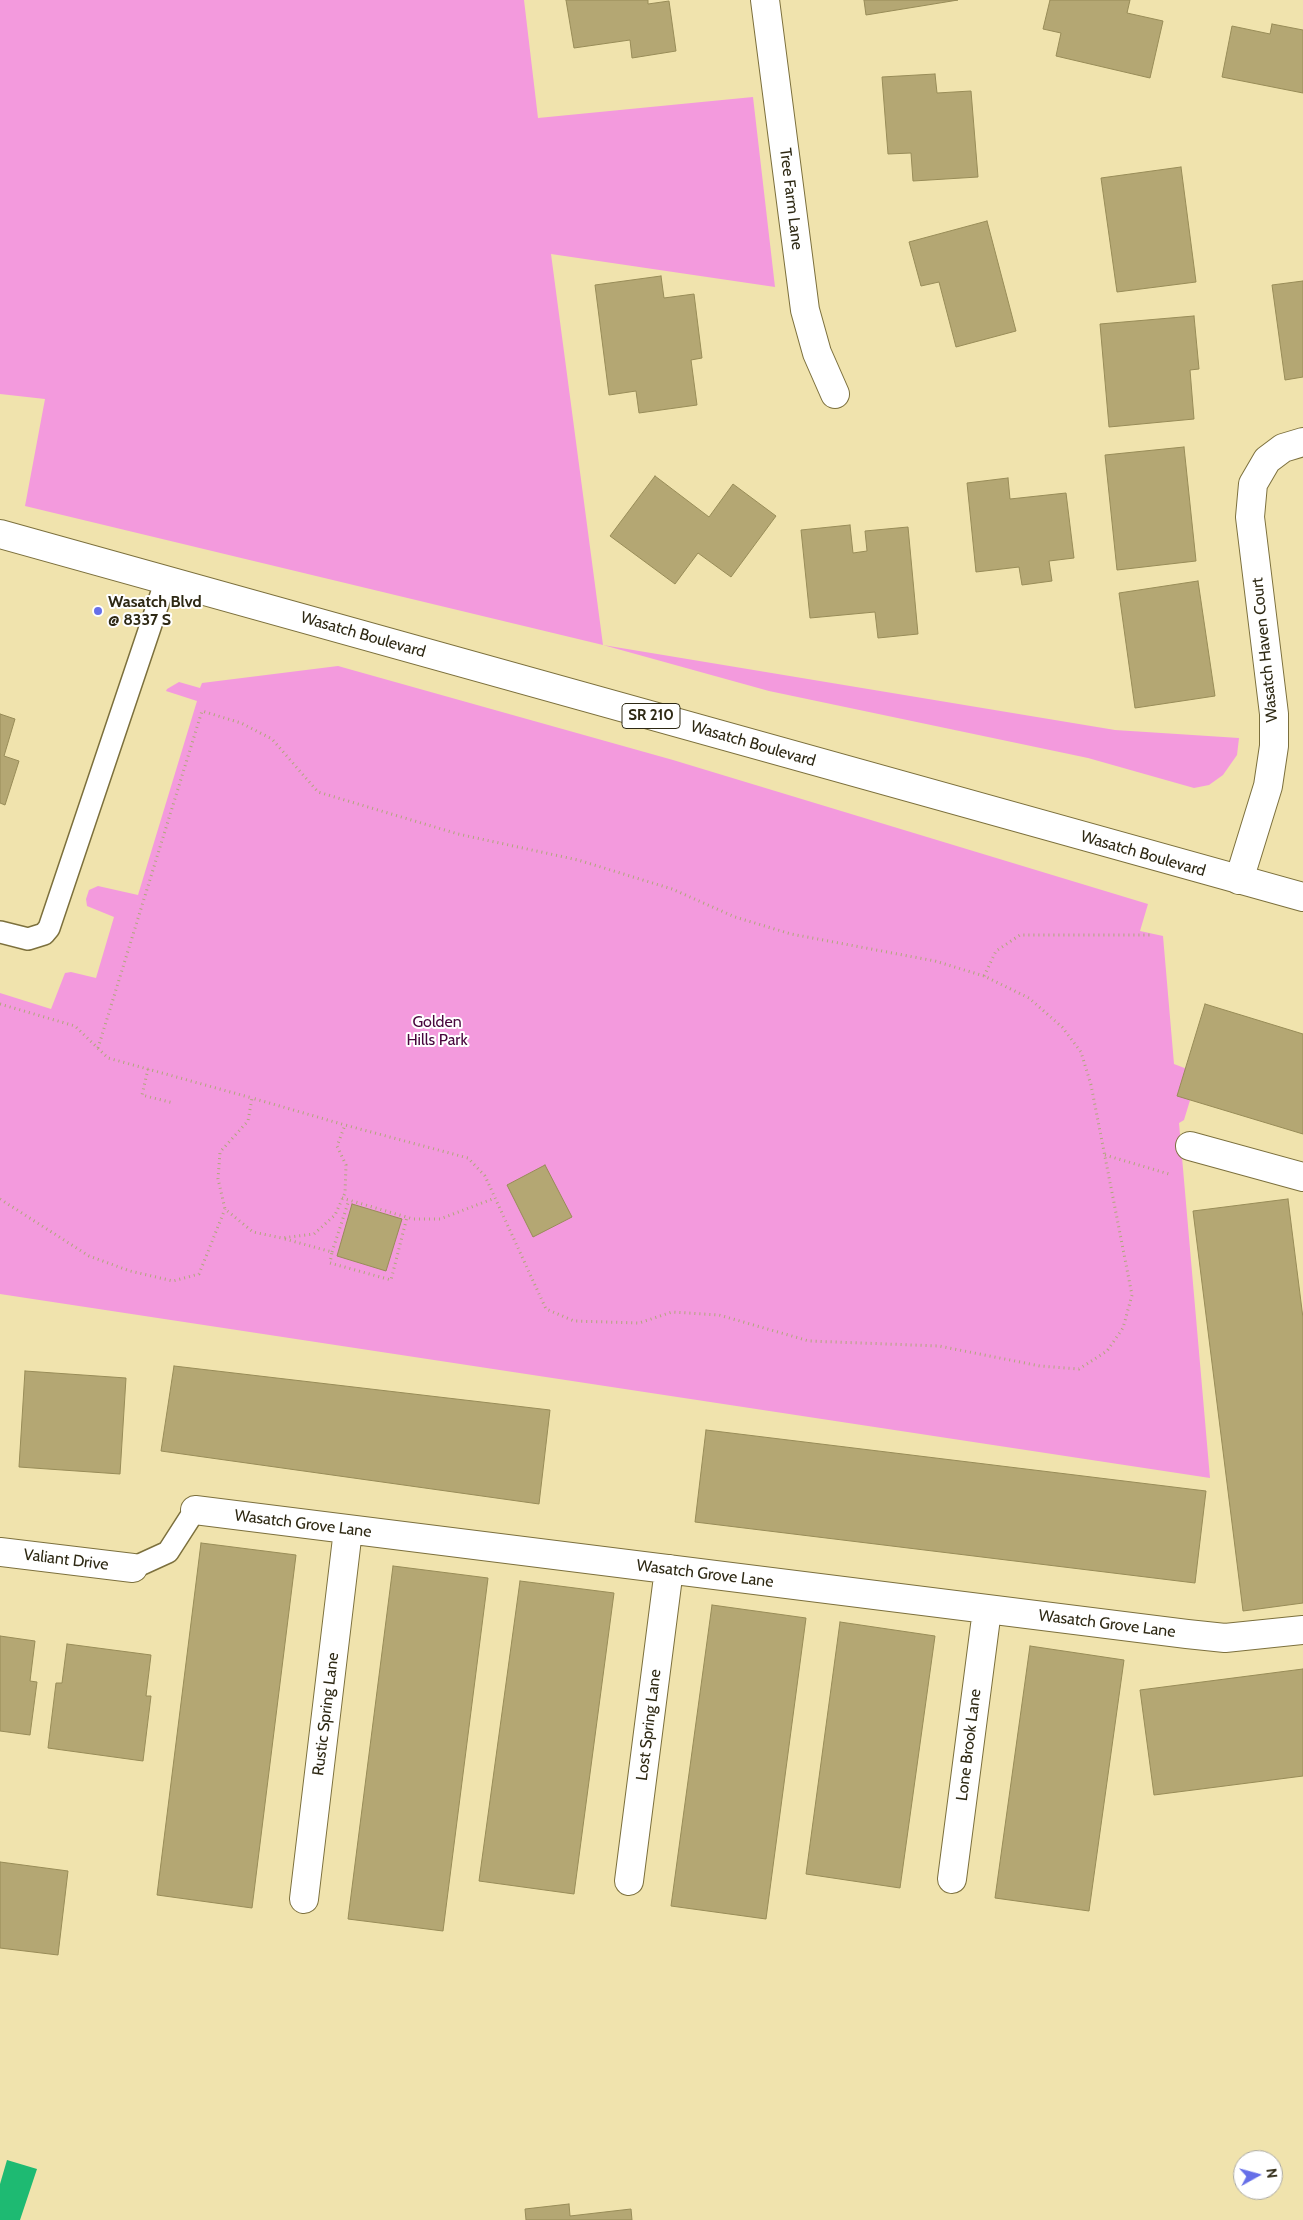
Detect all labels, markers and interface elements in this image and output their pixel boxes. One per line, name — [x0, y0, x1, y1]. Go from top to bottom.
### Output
street label: Tree Farm Lane — [775, 147, 807, 251]
street label: Wasatch Haven Court — [1248, 577, 1282, 723]
place label: Wasatch Blvd @ 8337 S — [108, 592, 202, 630]
marker: Wasatch Blvd @ 8337 S — [92, 605, 104, 617]
street label: Wasatch Boulevard — [298, 608, 428, 662]
road number: SR 210 — [622, 704, 680, 728]
street label: Wasatch Boulevard — [688, 717, 818, 771]
street label: Wasatch Boulevard — [1078, 827, 1208, 881]
park label: Golden Hills Park — [406, 1012, 468, 1050]
street label: Wasatch Grove Lane — [233, 1506, 373, 1542]
street label: Valiant Drive — [22, 1545, 110, 1575]
street label: Wasatch Grove Lane — [635, 1556, 775, 1592]
street label: Wasatch Grove Lane — [1037, 1606, 1177, 1642]
street label: Rustic Spring Lane — [309, 1651, 343, 1777]
street label: Lost Spring Lane — [633, 1668, 665, 1782]
street label: Lone Brook Lane — [953, 1688, 985, 1802]
north arrow — [1233, 2150, 1283, 2200]
text: N — [1262, 2167, 1281, 2179]

